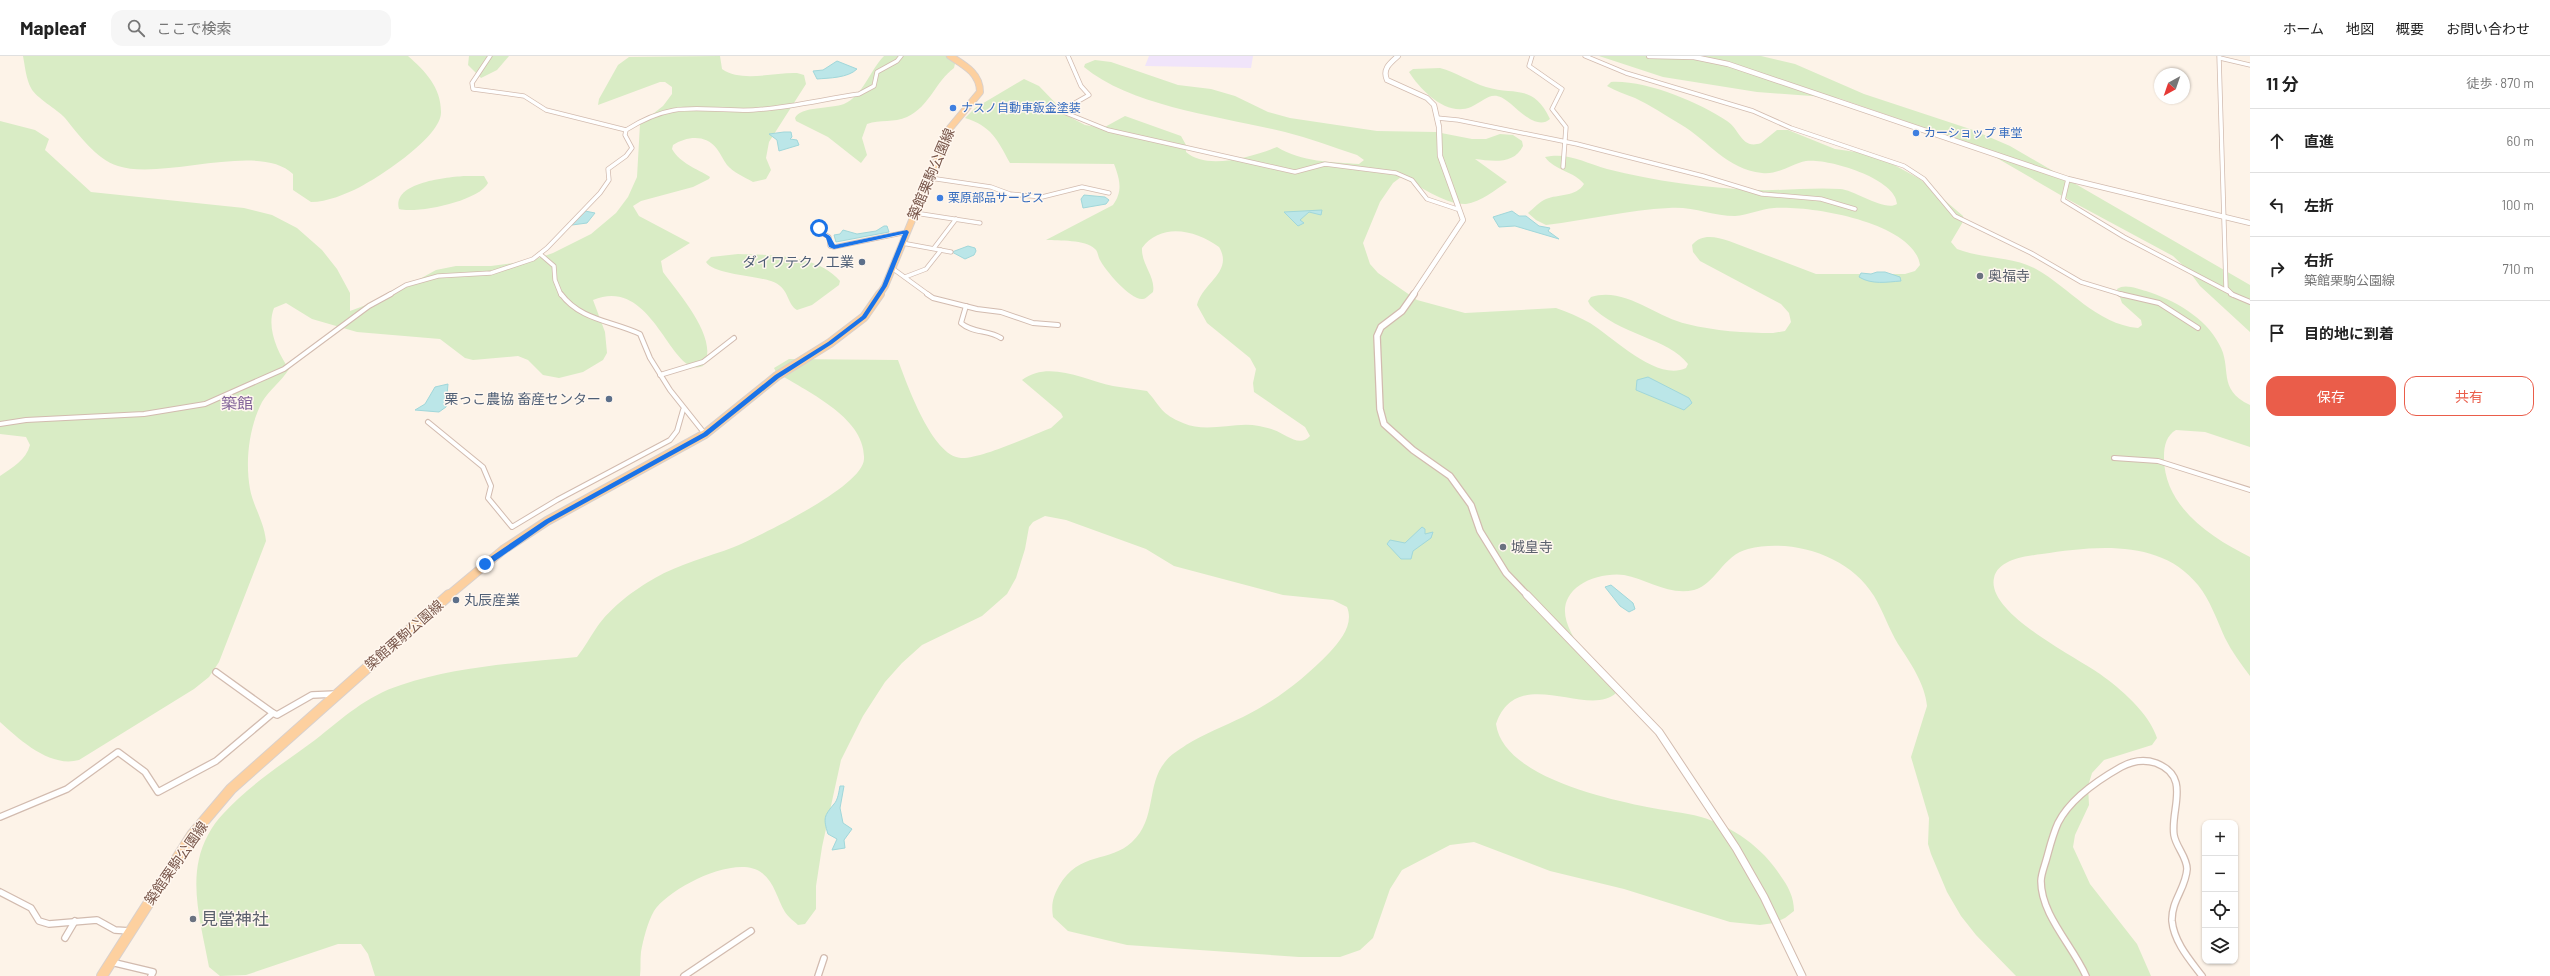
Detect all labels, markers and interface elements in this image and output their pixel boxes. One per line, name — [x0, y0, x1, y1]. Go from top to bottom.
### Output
search box — [111, 10, 391, 46]
text: Mapleaf — [20, 16, 87, 39]
icon: search — [125, 17, 147, 39]
text: ここで検索 — [157, 19, 232, 37]
text: ホーム — [2282, 20, 2324, 37]
text: 地図 — [2346, 20, 2374, 37]
text: 概要 — [2396, 20, 2424, 37]
text: お問い合わせ — [2446, 20, 2530, 37]
north arrow — [2154, 68, 2190, 104]
text: 11 分 — [2266, 73, 2299, 93]
text: 徒歩 · 870 m — [2466, 75, 2534, 91]
place label: ナスノ自動車鈑金塗装 — [961, 100, 1081, 114]
marker: ナスノ自動車鈑金塗装 — [948, 103, 958, 113]
street label: 築館栗駒公園線 — [904, 125, 958, 222]
place label: カーショップ 車堂 — [1924, 125, 2022, 139]
marker: カーショップ 車堂 — [1911, 128, 1921, 138]
icon: ahead — [2266, 130, 2288, 152]
text: 直進 — [2304, 132, 2334, 150]
text: 60 m — [2507, 133, 2534, 149]
place label: 栗原部品サービス — [948, 190, 1044, 204]
marker: 栗原部品サービス — [935, 193, 945, 203]
icon: left — [2266, 194, 2288, 216]
text: 左折 — [2304, 196, 2334, 214]
text: 100 m — [2501, 197, 2534, 213]
route start — [810, 219, 828, 237]
text: 右折 — [2304, 251, 2334, 269]
place label: ダイワテクノ工業 — [743, 253, 854, 270]
marker: ダイワテクノ工業 — [857, 257, 867, 267]
icon: right — [2266, 258, 2288, 280]
text: 710 m — [2503, 261, 2534, 277]
place label: 奥福寺 — [1988, 267, 2030, 284]
marker: 奥福寺 — [1975, 271, 1985, 281]
text: 築館栗駒公園線 — [2304, 272, 2395, 288]
icon: arrive — [2266, 322, 2288, 344]
text: 目的地に到着 — [2304, 324, 2394, 342]
button: 保存 — [2266, 376, 2396, 416]
button: 共有 — [2404, 376, 2534, 416]
place label: 栗っこ農協 畜産センター — [444, 390, 601, 407]
district label: 築館 — [221, 393, 253, 412]
marker: 栗っこ農協 畜産センター — [604, 394, 614, 404]
place label: 城皇寺 — [1511, 538, 1553, 555]
marker: 城皇寺 — [1498, 542, 1508, 552]
route end — [476, 555, 494, 573]
place label: 丸辰産業 — [464, 591, 520, 608]
marker: 丸辰産業 — [451, 595, 461, 605]
street label: 築館栗駒公園線 — [361, 596, 446, 673]
street label: 築館栗駒公園線 — [141, 818, 211, 908]
map controls — [2202, 820, 2238, 964]
button: + — [2202, 820, 2238, 856]
button: − — [2202, 856, 2238, 892]
button: locate — [2202, 892, 2238, 928]
place label: 見當神社 — [201, 908, 269, 928]
marker: 見當神社 — [188, 914, 198, 924]
button: layers — [2202, 928, 2238, 964]

